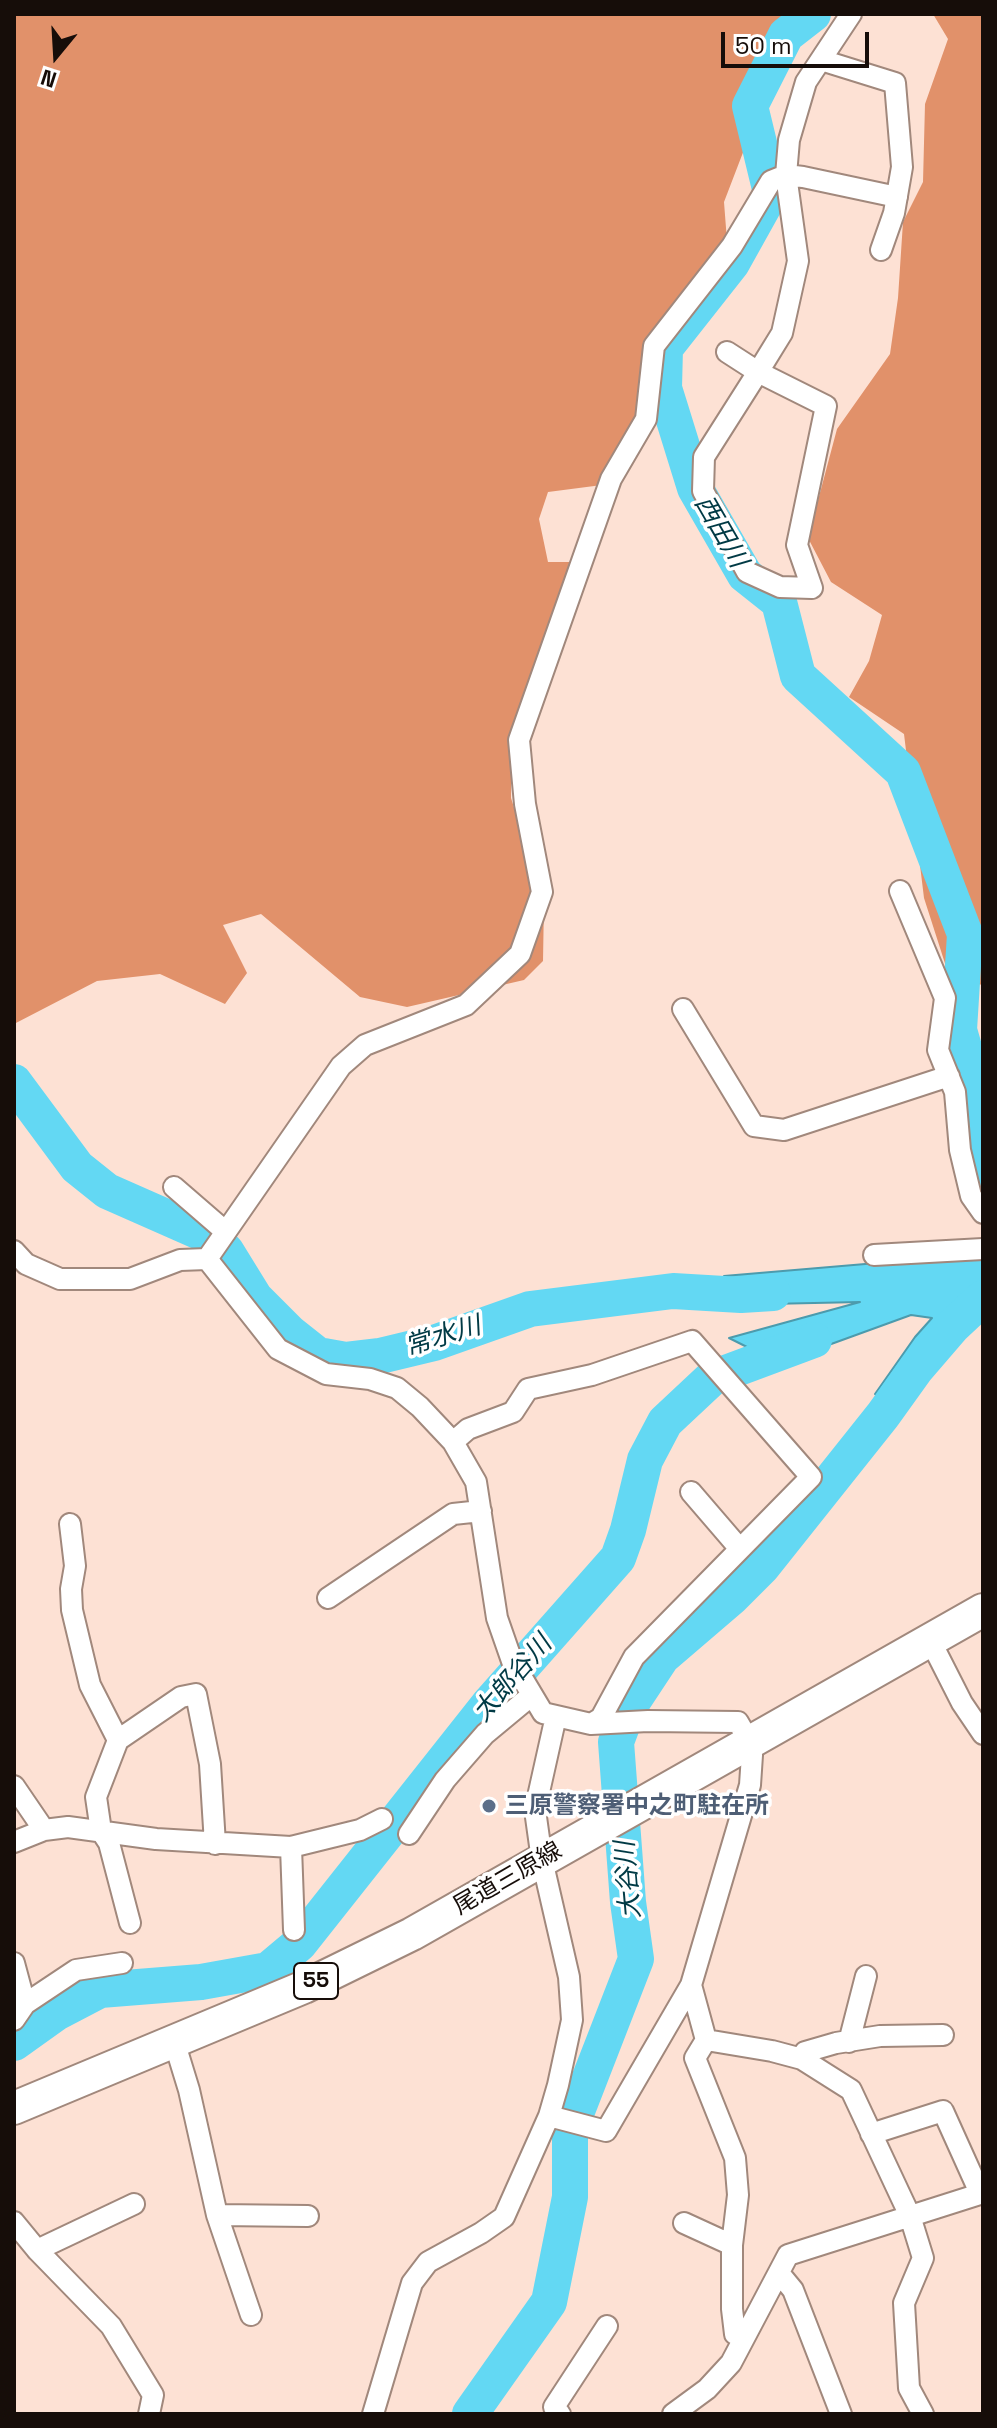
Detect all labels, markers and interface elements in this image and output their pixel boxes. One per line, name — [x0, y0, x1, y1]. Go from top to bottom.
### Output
north arrow — [16, 16, 96, 96]
scale bar — [725, 16, 873, 66]
text: 50 m — [735, 30, 792, 61]
text: N — [37, 63, 60, 94]
water label: 西田川 — [687, 490, 753, 574]
water label: 常水川 — [401, 1311, 485, 1363]
water label: 太郎谷川 — [467, 1630, 559, 1728]
place label: 三原警察署中之町駐在所 — [505, 1792, 769, 1820]
marker: 三原警察署中之町駐在所 — [480, 1797, 498, 1815]
street label: 尾道三原線 — [449, 1837, 567, 1921]
water label: 大谷川 — [610, 1840, 648, 1920]
road number: 55 — [294, 1963, 338, 1999]

